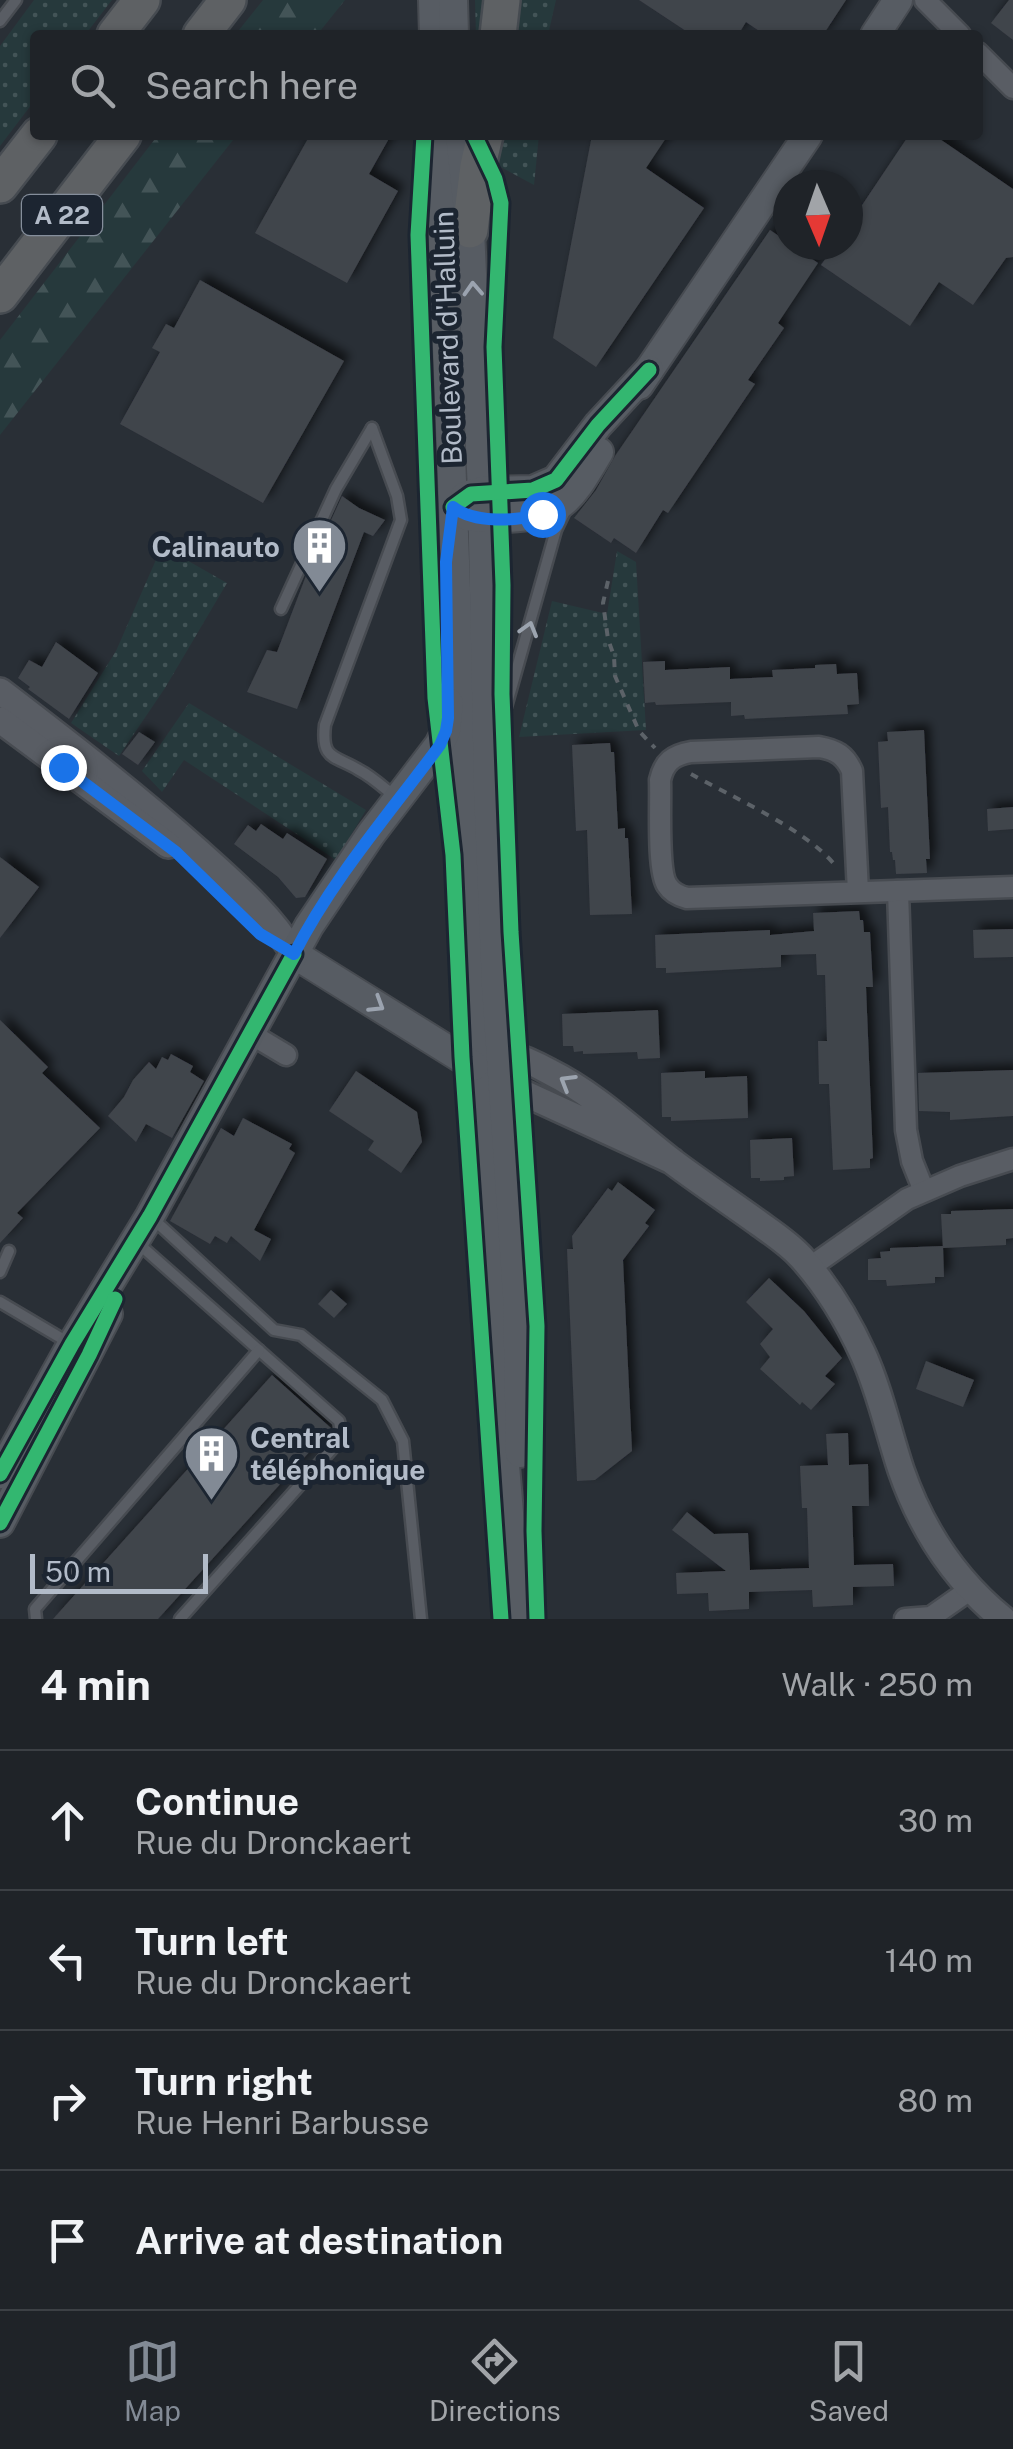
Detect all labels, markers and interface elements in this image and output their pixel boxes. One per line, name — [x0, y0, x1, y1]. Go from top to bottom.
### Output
search box — [30, 30, 983, 140]
icon: search — [65, 58, 120, 113]
text: Search here — [145, 63, 358, 108]
north arrow — [773, 170, 863, 260]
road number: A 22 — [22, 195, 102, 235]
street label: Boulevard d'Halluin — [426, 211, 468, 465]
one-way arrow — [463, 281, 484, 297]
route start — [520, 492, 566, 538]
building icon: Calinauto — [289, 516, 349, 595]
place label: Calinauto — [151, 530, 280, 563]
one-way arrow — [517, 621, 538, 638]
route end — [41, 745, 87, 791]
one-way arrow — [366, 993, 384, 1012]
one-way arrow — [560, 1074, 578, 1094]
place label: Central téléphonique — [250, 1421, 425, 1486]
building icon: Central téléphonique — [181, 1423, 241, 1502]
scale bar — [30, 1549, 208, 1594]
text: 50 m — [45, 1555, 111, 1588]
text: 4 min — [40, 1660, 151, 1709]
text: Walk · 250 m — [781, 1666, 973, 1703]
text: Continue — [135, 1779, 299, 1824]
icon: ahead — [40, 1793, 95, 1848]
text: 30 m — [898, 1802, 973, 1839]
text: Rue du Dronckaert — [135, 1824, 412, 1861]
text: Turn left — [135, 1919, 289, 1964]
icon: left — [40, 1933, 95, 1988]
text: 140 m — [885, 1942, 973, 1979]
text: Rue du Dronckaert — [135, 1964, 412, 2001]
text: Turn right — [135, 2059, 313, 2104]
icon: right — [40, 2073, 95, 2128]
text: 80 m — [897, 2082, 973, 2119]
text: Rue Henri Barbusse — [135, 2104, 429, 2141]
icon: arrive — [40, 2213, 95, 2268]
text: Arrive at destination — [135, 2218, 503, 2263]
tab: Map — [124, 2334, 181, 2427]
tab: Directions — [429, 2334, 561, 2427]
tab: Saved — [809, 2334, 889, 2427]

